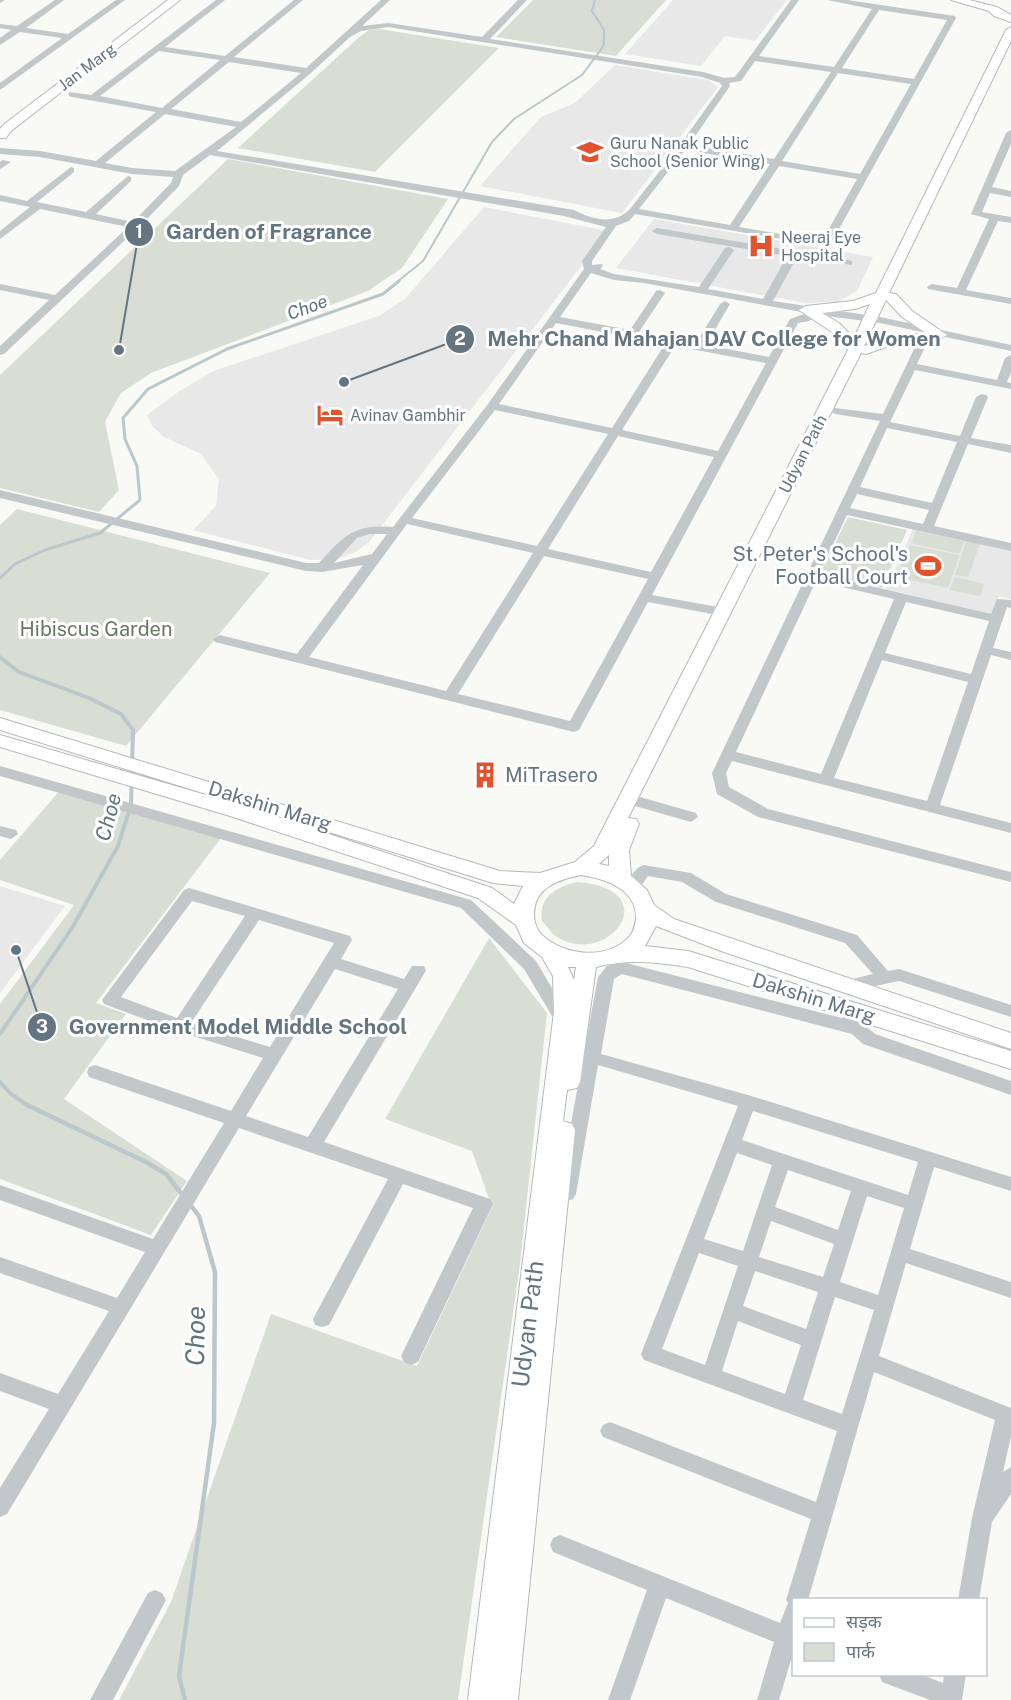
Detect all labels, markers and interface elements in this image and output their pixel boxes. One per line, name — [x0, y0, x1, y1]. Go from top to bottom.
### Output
street label: Jan Marg — [54, 39, 120, 95]
place label: Guru Nanak Public School (Senior Wing) — [610, 134, 765, 171]
school or university icon: Guru Nanak Public School (Senior Wing) — [575, 137, 605, 167]
callout: Garden of Fragrance — [124, 212, 384, 251]
text: Garden of Fragrance — [166, 219, 372, 244]
text: 1 — [135, 221, 143, 242]
place label: Neeraj Eye Hospital — [781, 228, 861, 265]
hospital icon: Neeraj Eye Hospital — [746, 231, 776, 261]
water label: Choe — [284, 290, 330, 324]
callout: Mehr Chand Mahajan DAV College for Women — [445, 319, 953, 358]
text: Mehr Chand Mahajan DAV College for Women — [487, 326, 941, 351]
text: 2 — [454, 328, 466, 349]
hotel icon: Avinav Gambhir — [315, 400, 345, 430]
place label: Avinav Gambhir — [350, 406, 466, 425]
street label: Udyan Path — [775, 412, 831, 496]
place label: St. Peter's School's Football Court — [732, 542, 908, 589]
sports icon: St. Peter's School's Football Court — [913, 551, 943, 581]
park label: Hibiscus Garden — [20, 617, 172, 641]
building icon: MiTrasero — [470, 760, 500, 790]
place label: MiTrasero — [505, 763, 598, 787]
street label: Dakshin Marg — [205, 776, 335, 836]
water label: Choe — [90, 790, 126, 844]
street label: Dakshin Marg — [749, 968, 879, 1028]
callout: Government Model Middle School — [27, 1007, 420, 1046]
text: Government Model Middle School — [69, 1014, 407, 1039]
text: 3 — [36, 1016, 48, 1037]
street label: Udyan Path — [505, 1259, 549, 1389]
water label: Choe — [179, 1306, 211, 1366]
legend — [792, 1598, 987, 1676]
text: सड़क — [846, 1611, 883, 1632]
text: पार्क — [846, 1641, 876, 1662]

